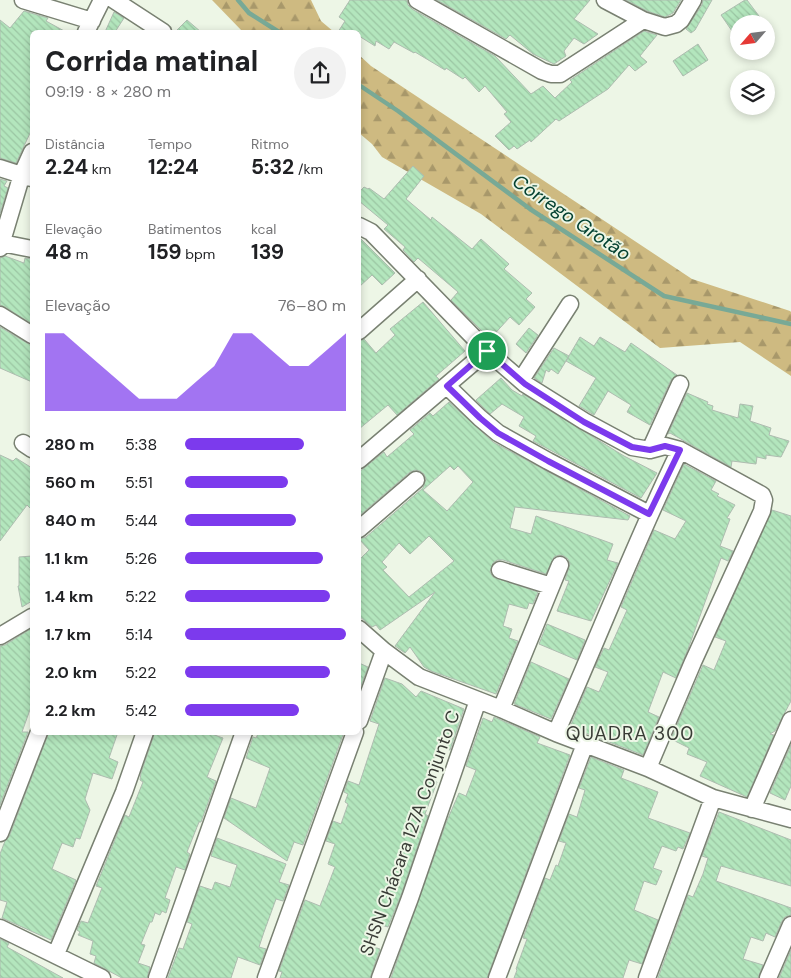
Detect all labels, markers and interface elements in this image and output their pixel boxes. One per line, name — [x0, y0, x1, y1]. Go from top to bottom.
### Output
north arrow — [730, 15, 775, 60]
map controls — [730, 15, 775, 115]
text: Corrida matinal — [45, 43, 258, 80]
button: share — [294, 47, 346, 99]
button: layers — [730, 70, 775, 115]
text: 09:19 · 8 × 280 m — [45, 81, 171, 102]
text: Distância — [45, 135, 105, 153]
text: Tempo — [148, 135, 192, 153]
text: Ritmo — [251, 135, 289, 153]
text: 2.24 — [45, 153, 88, 181]
text: 12:24 — [148, 153, 199, 181]
text: 5:32 — [251, 153, 294, 181]
text: km — [88, 160, 111, 178]
text: /km — [294, 160, 323, 178]
water label: Córrego Grotão — [508, 169, 636, 266]
text: Elevação — [45, 220, 102, 238]
text: Batimentos — [148, 220, 222, 238]
text: kcal — [251, 220, 276, 238]
text: 48 — [45, 238, 72, 266]
text: 159 — [148, 238, 182, 266]
text: 139 — [251, 238, 284, 266]
text: m — [72, 245, 88, 263]
text: bpm — [182, 245, 215, 263]
text: Elevação — [45, 295, 110, 316]
text: 76–80 m — [278, 295, 346, 316]
pin — [466, 330, 508, 372]
icon: arrive — [473, 337, 501, 365]
text: 280 m — [45, 434, 94, 455]
text: 5:38 — [125, 434, 157, 455]
text: 560 m — [45, 472, 95, 493]
text: 5:51 — [125, 472, 153, 493]
text: 840 m — [45, 510, 96, 531]
text: 5:44 — [125, 510, 157, 531]
text: 1.1 km — [45, 548, 88, 569]
text: 5:26 — [125, 548, 157, 569]
text: 1.4 km — [45, 586, 93, 607]
text: 5:22 — [125, 586, 156, 607]
text: 1.7 km — [45, 624, 91, 645]
text: 5:14 — [125, 624, 153, 645]
text: 2.0 km — [45, 662, 97, 683]
text: 5:22 — [125, 662, 156, 683]
text: 2.2 km — [45, 700, 96, 721]
text: 5:42 — [125, 700, 157, 721]
street label: SHSN Chácara 127A Conjunto C — [354, 707, 466, 959]
district label: QUADRA 300 — [566, 721, 694, 746]

